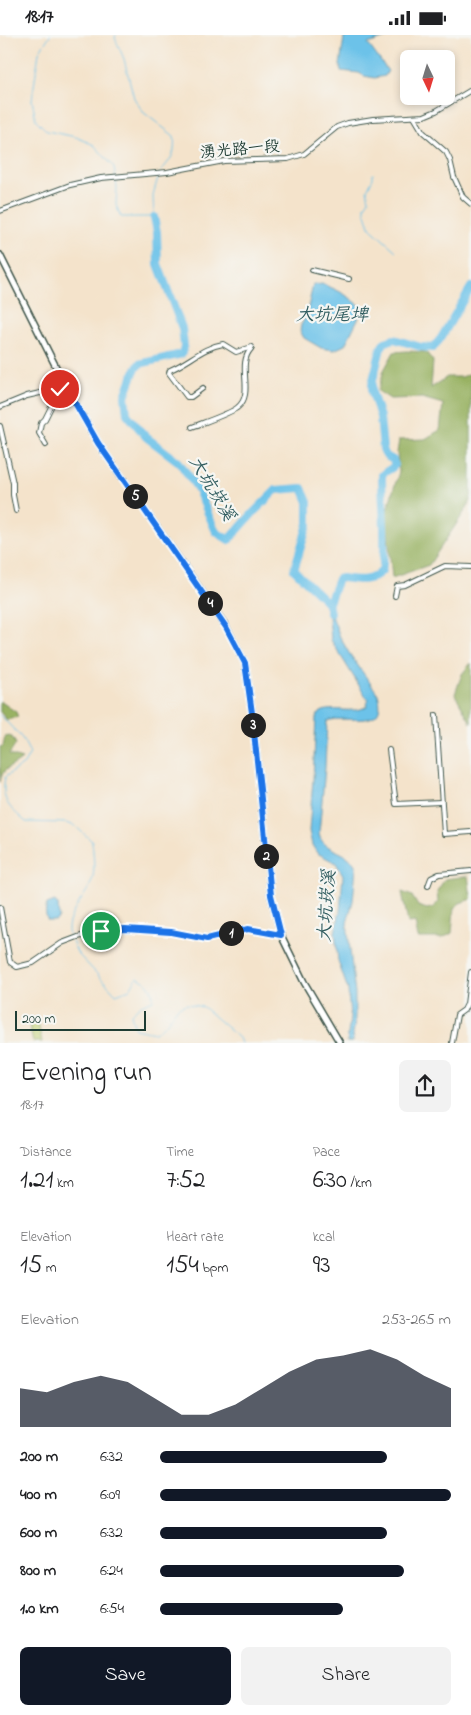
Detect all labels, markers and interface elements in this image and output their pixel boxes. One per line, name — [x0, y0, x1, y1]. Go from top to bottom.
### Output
text: 18:17 — [25, 4, 54, 31]
north arrow — [400, 50, 455, 105]
map controls — [400, 50, 455, 105]
street label: 湧光路一段 — [199, 135, 281, 165]
water label: 大坑尾埤 — [296, 303, 370, 329]
pin — [39, 368, 81, 410]
icon: check — [46, 375, 74, 403]
water label: 大坑崁溪 — [181, 451, 241, 527]
pin: 5 — [122, 483, 148, 509]
text: 5 — [131, 486, 140, 507]
pin: 4 — [198, 591, 222, 615]
text: 4 — [208, 593, 213, 614]
pin: 3 — [240, 713, 266, 737]
text: 3 — [251, 715, 256, 736]
pin: 2 — [254, 843, 278, 869]
text: 2 — [263, 846, 270, 867]
water label: 大坑崁溪 — [313, 868, 344, 943]
pin — [80, 910, 122, 952]
icon: arrive — [87, 917, 115, 945]
pin: 1 — [218, 921, 244, 945]
text: 1 — [229, 923, 234, 944]
scale bar — [15, 1007, 146, 1031]
text: 200 m — [22, 1009, 55, 1030]
text: Evening run — [20, 1053, 152, 1094]
button: share — [399, 1060, 451, 1112]
text: 18:17 — [20, 1093, 44, 1117]
text: Distance — [20, 1142, 72, 1163]
text: Time — [166, 1142, 194, 1163]
text: Pace — [313, 1142, 340, 1163]
text: 1.21 — [20, 1163, 53, 1199]
text: 7:52 — [166, 1163, 205, 1199]
text: 6:30 — [313, 1163, 347, 1199]
text: km — [53, 1173, 74, 1194]
text: /km — [347, 1173, 372, 1194]
text: Elevation — [20, 1227, 71, 1248]
text: Heart rate — [166, 1227, 224, 1248]
text: kcal — [313, 1227, 335, 1248]
text: 15 — [20, 1248, 42, 1284]
text: 154 — [166, 1248, 199, 1284]
text: 93 — [313, 1248, 331, 1284]
text: m — [42, 1258, 57, 1279]
text: bpm — [199, 1258, 228, 1279]
text: Elevation — [20, 1308, 79, 1332]
text: 253–265 m — [382, 1308, 451, 1332]
text: 200 m — [20, 1445, 58, 1469]
text: 6:32 — [100, 1445, 123, 1469]
text: 400 m — [20, 1483, 57, 1507]
text: 6:09 — [100, 1483, 120, 1507]
text: 600 m — [20, 1521, 57, 1545]
text: 6:32 — [100, 1521, 123, 1545]
text: 800 m — [20, 1559, 56, 1583]
text: 6:24 — [100, 1559, 123, 1583]
text: 1.0 km — [20, 1597, 59, 1621]
text: 6:54 — [100, 1597, 124, 1621]
button: Save — [20, 1647, 231, 1705]
button: Share — [241, 1647, 451, 1705]

